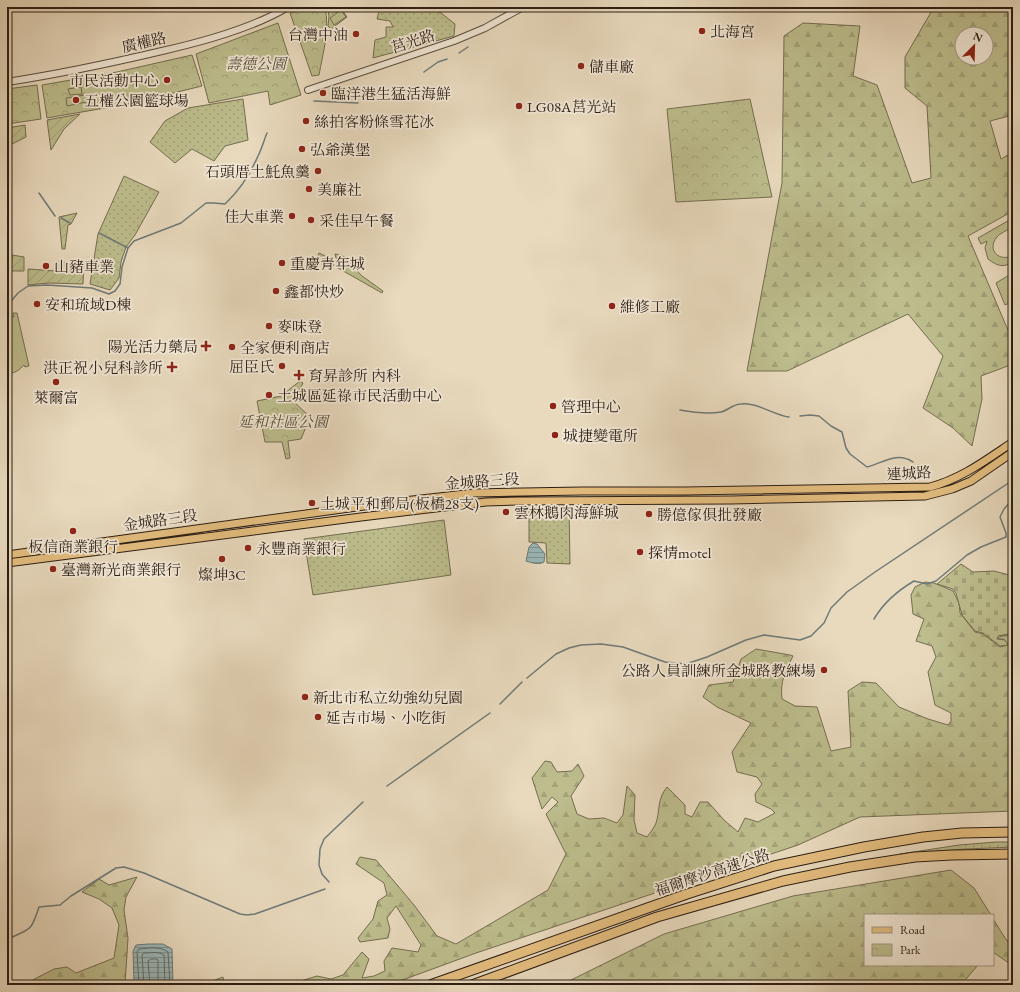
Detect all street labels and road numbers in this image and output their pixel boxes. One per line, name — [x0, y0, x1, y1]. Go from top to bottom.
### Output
street label: 莒光路 — [389, 25, 437, 57]
street label: 廣權路 — [120, 28, 168, 56]
street label: 連城路 — [886, 462, 932, 484]
street label: 金城路三段 — [444, 469, 520, 493]
street label: 金城路三段 — [122, 505, 198, 535]
street label: 福爾摩沙高速公路 — [652, 844, 772, 900]

